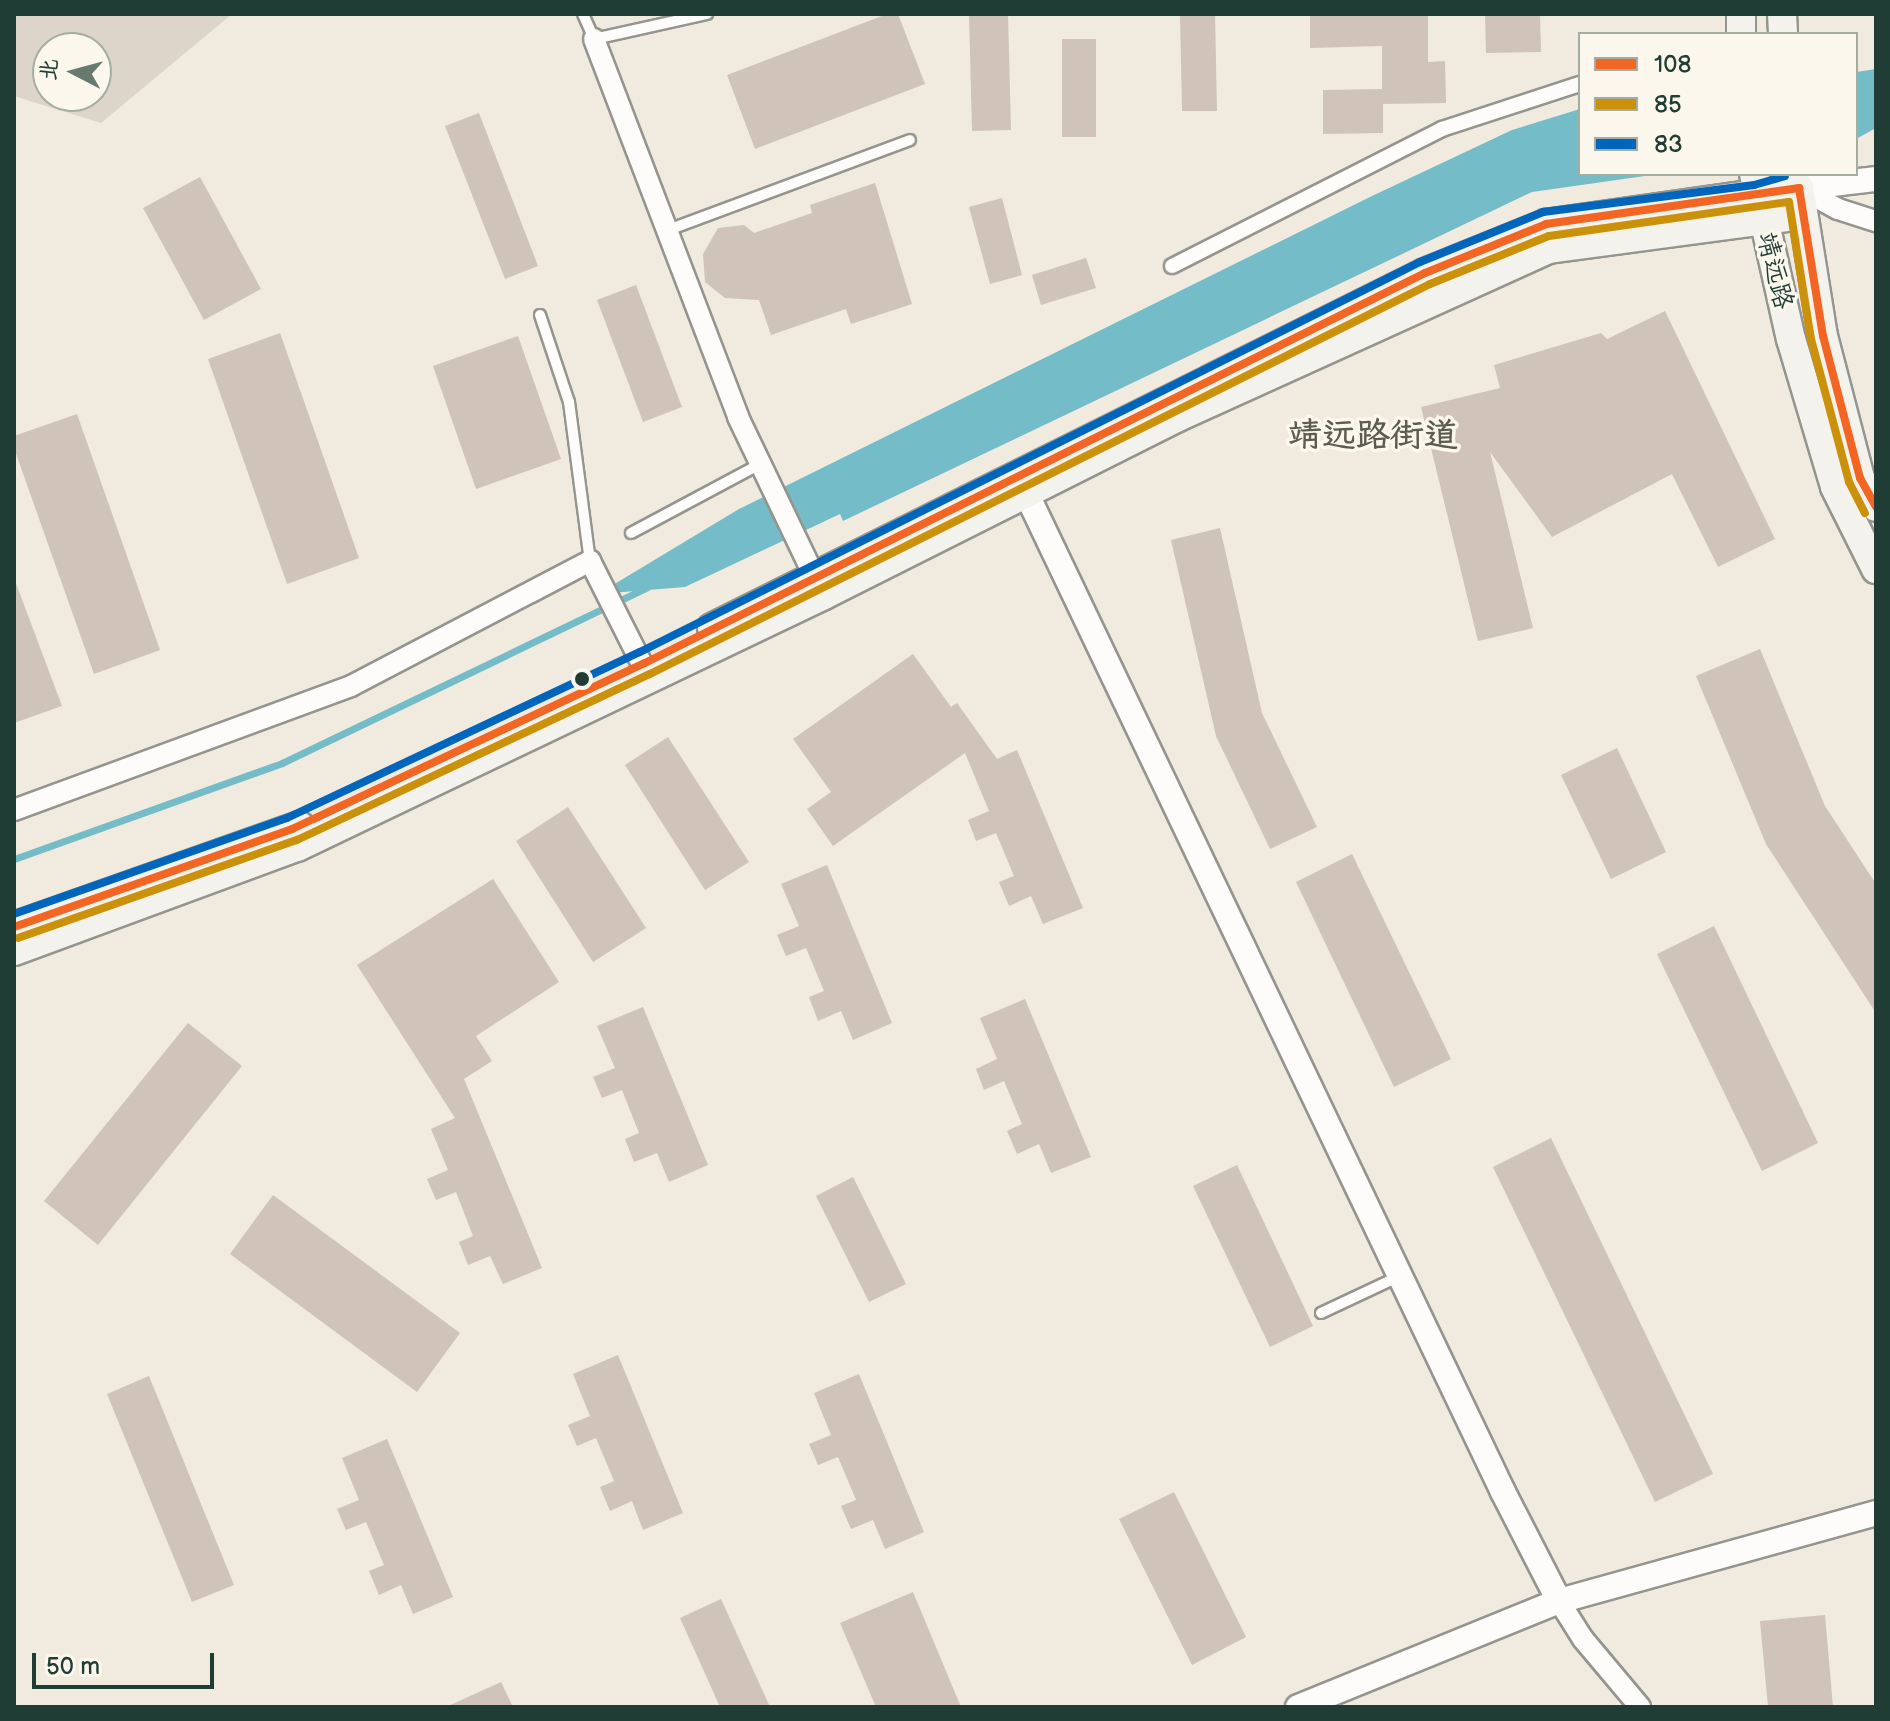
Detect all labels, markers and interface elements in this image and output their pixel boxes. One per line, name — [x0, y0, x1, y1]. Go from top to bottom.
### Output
north arrow — [32, 32, 112, 112]
legend — [1578, 32, 1858, 176]
text: 108 — [1654, 50, 1691, 79]
text: 北 — [35, 57, 64, 82]
text: 85 — [1654, 90, 1682, 119]
text: 83 — [1654, 130, 1683, 159]
street label: 靖远路 — [1749, 229, 1799, 313]
district label: 靖远路街道 — [1288, 416, 1458, 456]
unlabelled marker — [574, 671, 590, 687]
scale bar — [36, 1637, 218, 1687]
text: 50 m — [46, 1652, 100, 1681]

